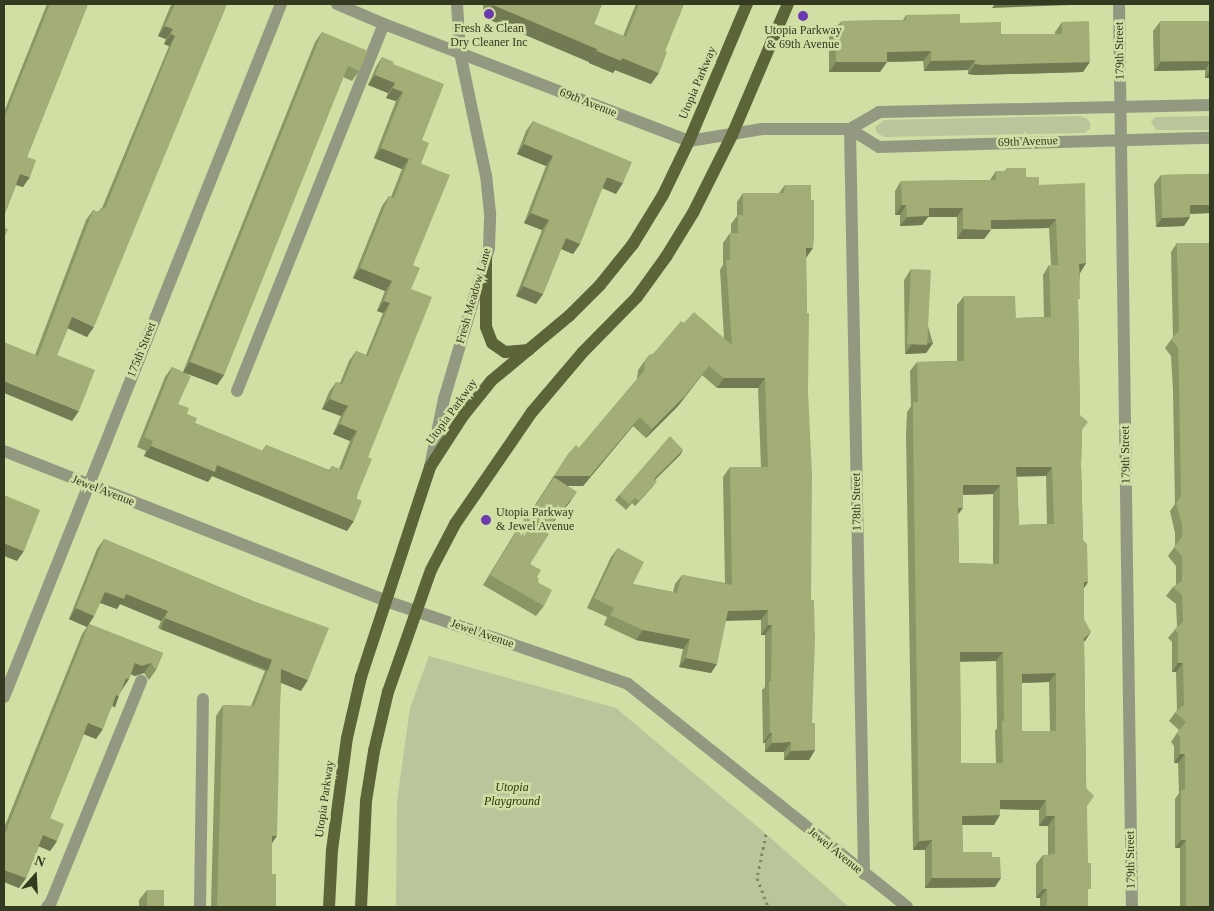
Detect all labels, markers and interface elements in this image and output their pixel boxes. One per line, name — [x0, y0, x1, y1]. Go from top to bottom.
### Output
marker: Fresh & Clean Dry Cleaner Inc — [483, 8, 495, 20]
marker: Utopia Parkway & 69th Avenue — [797, 10, 809, 22]
place label: Fresh & Clean Dry Cleaner Inc — [450, 22, 528, 50]
street label: 179th Street — [1112, 22, 1128, 80]
place label: Utopia Parkway & 69th Avenue — [764, 24, 842, 52]
street label: Utopia Parkway — [676, 44, 720, 122]
street label: 69th Avenue — [557, 85, 619, 121]
street label: 69th Avenue — [997, 134, 1059, 150]
street label: Fresh Meadow Lane — [453, 247, 495, 345]
street label: 175th Street — [124, 320, 160, 380]
street label: Utopia Parkway — [423, 376, 481, 448]
street label: 179th Street — [1118, 426, 1134, 484]
street label: Jewel Avenue — [69, 472, 137, 510]
street label: 178th Street — [849, 473, 865, 531]
place label: Utopia Parkway & Jewel Avenue — [496, 506, 575, 534]
marker: Utopia Parkway & Jewel Avenue — [480, 514, 492, 526]
street label: Jewel Avenue — [448, 616, 516, 652]
street label: Utopia Parkway — [312, 760, 338, 838]
park label: Utopia Playground — [484, 781, 540, 809]
street label: Jewel Avenue — [805, 824, 865, 878]
street label: 179th Street — [1123, 831, 1139, 889]
north arrow — [10, 851, 60, 901]
text: N — [33, 853, 47, 870]

